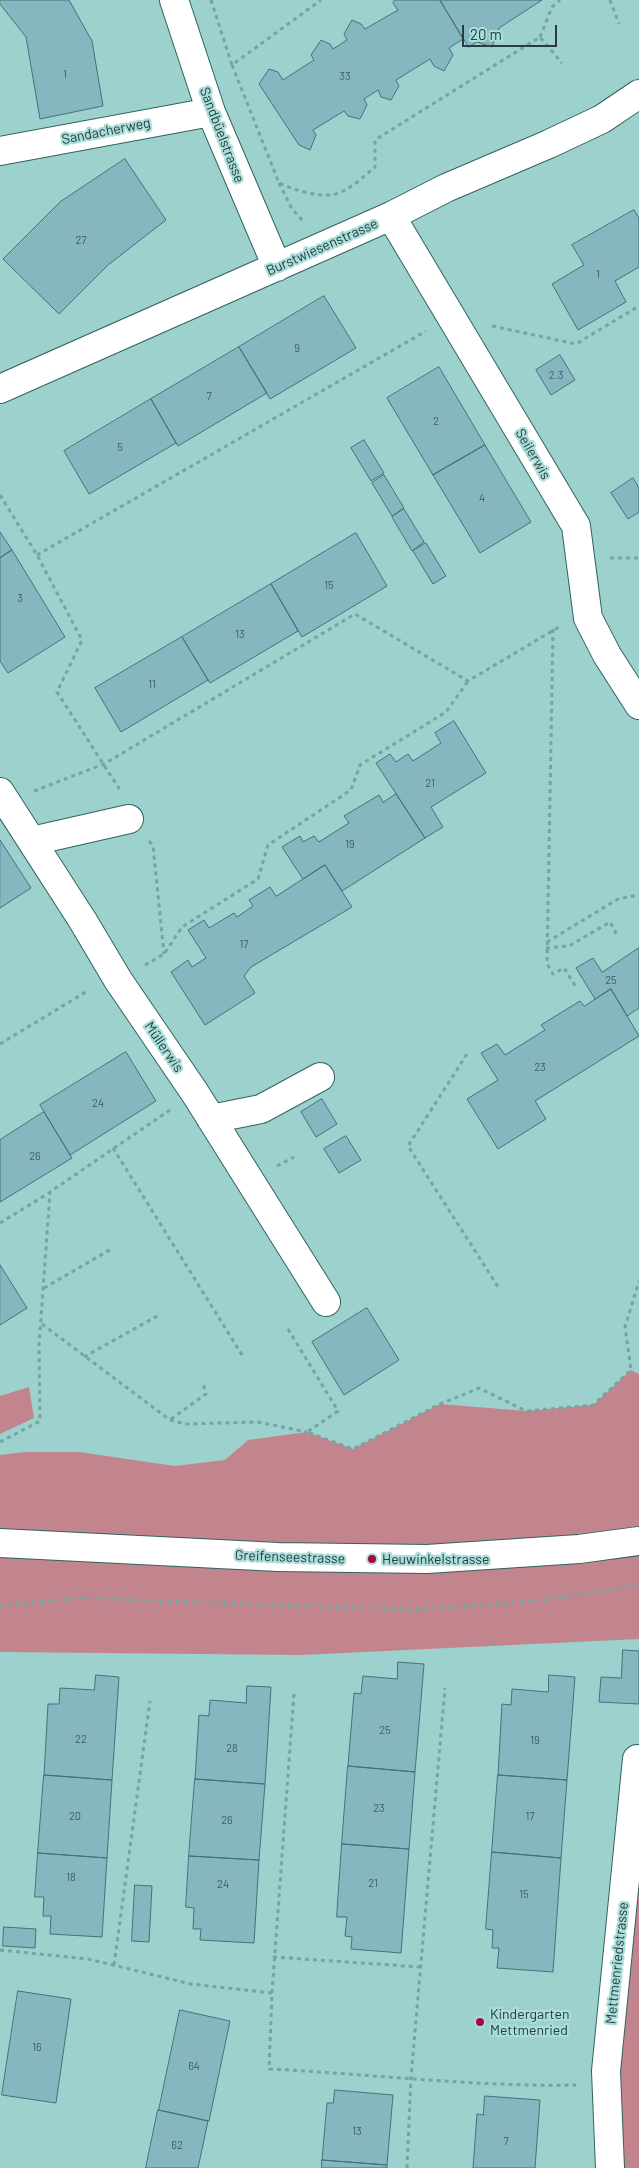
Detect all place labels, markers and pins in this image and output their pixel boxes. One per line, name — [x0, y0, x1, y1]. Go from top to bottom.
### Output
place label: Heuwinkelstrasse — [382, 1551, 490, 1567]
marker: Heuwinkelstrasse — [366, 1553, 378, 1565]
place label: Kindergarten Mettmenried — [490, 2006, 569, 2038]
marker: Kindergarten Mettmenried — [474, 2016, 486, 2028]

